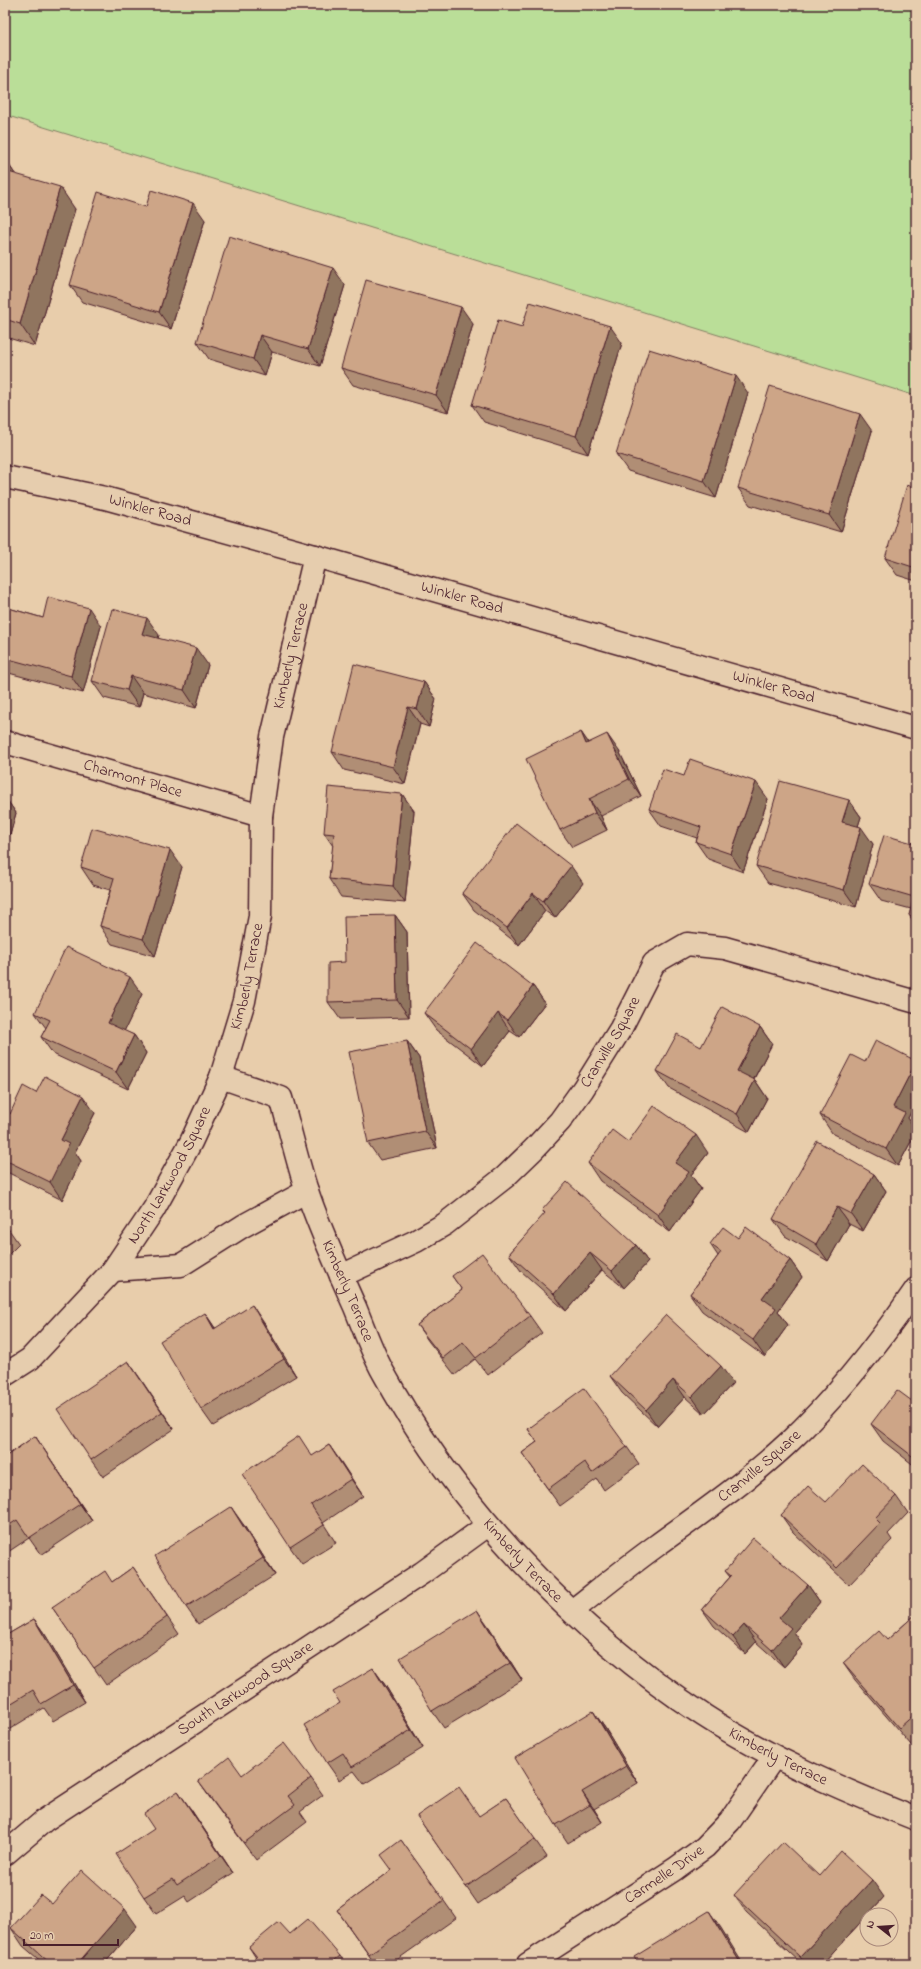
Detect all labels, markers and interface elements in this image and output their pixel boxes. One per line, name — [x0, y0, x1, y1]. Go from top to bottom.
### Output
street label: Winkler Road — [106, 488, 194, 533]
street label: Winkler Road — [418, 575, 506, 621]
street label: Kimberly Terrace — [267, 600, 316, 711]
street label: Winkler Road — [730, 664, 818, 710]
street label: Charmont Place — [80, 753, 186, 805]
street label: Kimberly Terrace — [224, 920, 271, 1033]
street label: Cranville Square — [574, 992, 647, 1093]
street label: North Larkwood Square — [122, 1102, 218, 1249]
street label: Kimberly Terrace — [315, 1236, 380, 1346]
street label: Cranville Square — [713, 1424, 808, 1509]
street label: Kimberly Terrace — [477, 1513, 569, 1609]
street label: South Larkwood Square — [173, 1635, 319, 1742]
street label: Kimberly Terrace — [724, 1721, 832, 1793]
street label: Carmelle Drive — [620, 1839, 710, 1911]
north arrow — [859, 1907, 899, 1947]
text: N — [862, 1918, 879, 1930]
scale bar — [24, 1921, 118, 1947]
text: 20 m — [30, 1927, 53, 1945]

